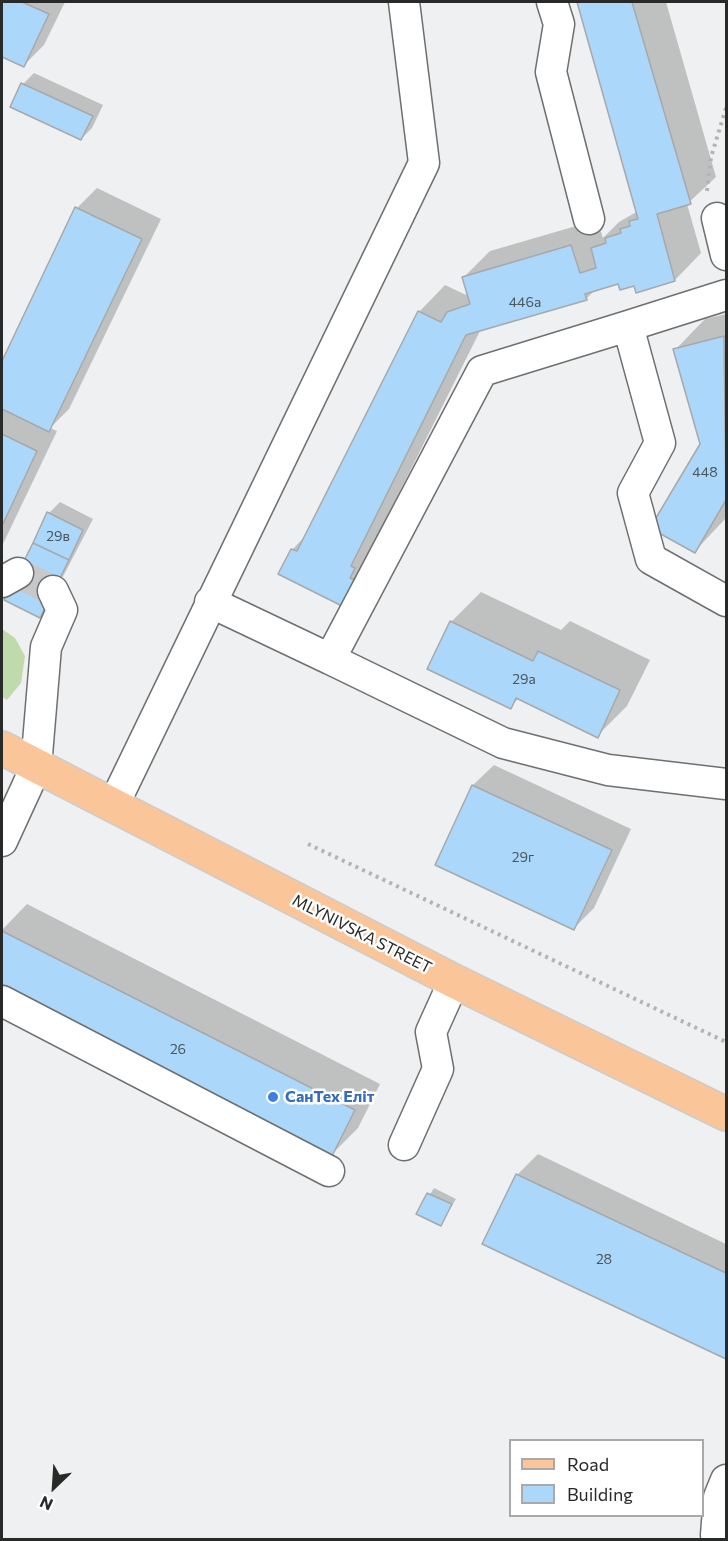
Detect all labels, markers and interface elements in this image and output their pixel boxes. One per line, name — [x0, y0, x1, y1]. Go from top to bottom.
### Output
house number: 446а — [509, 294, 541, 310]
house number: 448 — [692, 464, 718, 480]
house number: 29в — [46, 528, 70, 544]
house number: 29а — [512, 671, 536, 687]
house number: 29г — [512, 849, 534, 865]
street label: MLYNIVSKA STREET — [289, 890, 435, 978]
house number: 26 — [170, 1041, 186, 1057]
place label: СанТех Еліт — [285, 1087, 374, 1107]
marker: СанТех Еліт — [266, 1090, 280, 1104]
house number: 28 — [596, 1251, 612, 1267]
legend — [509, 1439, 704, 1517]
text: Road — [567, 1453, 609, 1475]
north arrow — [24, 1457, 84, 1517]
text: Building — [567, 1483, 633, 1505]
text: N — [37, 1493, 56, 1515]

